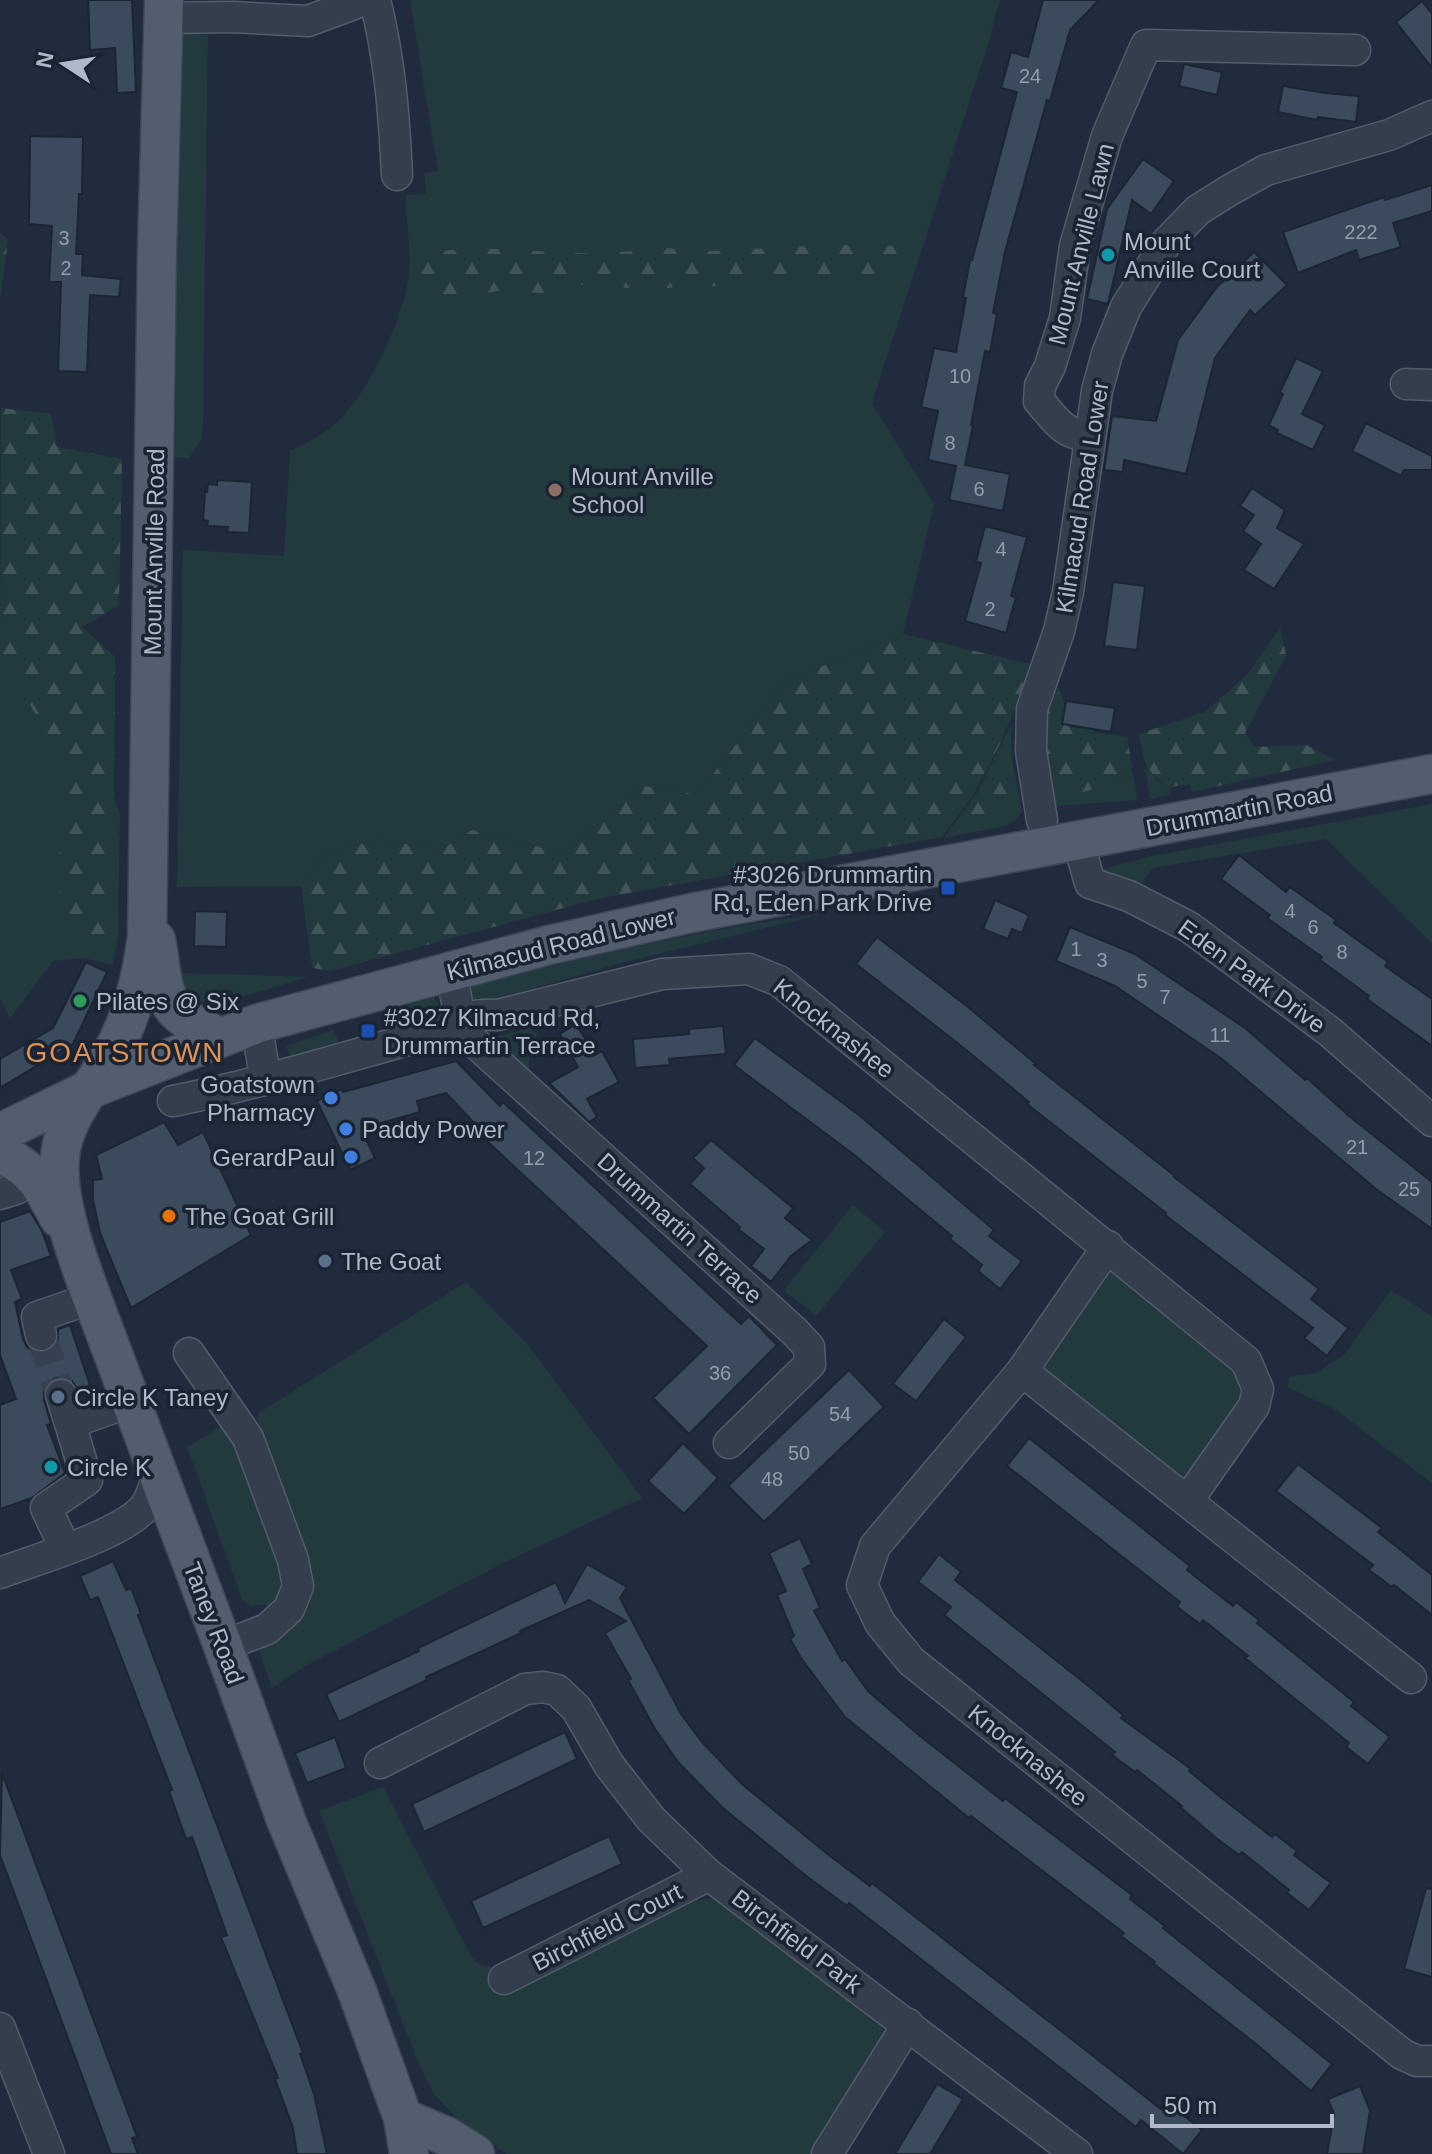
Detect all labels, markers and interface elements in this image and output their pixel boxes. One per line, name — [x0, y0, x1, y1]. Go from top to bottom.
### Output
north arrow — [24, 24, 104, 104]
text: N — [31, 50, 59, 70]
house number: 24 — [1019, 65, 1041, 87]
street label: Mount Anville Lawn — [1043, 140, 1119, 348]
house number: 222 — [1344, 221, 1378, 243]
house number: 3 — [58, 227, 70, 249]
place label: Mount Anville Court — [1124, 228, 1260, 283]
marker: Mount Anville Court — [1099, 246, 1117, 264]
house number: 2 — [60, 257, 72, 279]
house number: 10 — [949, 365, 971, 387]
street label: Kilmacud Road Lower — [1050, 379, 1114, 615]
house number: 8 — [944, 432, 956, 454]
street label: Mount Anville Road — [139, 448, 169, 656]
place label: Mount Anville School — [571, 463, 714, 518]
house number: 6 — [973, 478, 985, 500]
marker: Mount Anville School — [546, 481, 564, 499]
house number: 4 — [995, 538, 1007, 560]
house number: 2 — [984, 598, 996, 620]
street label: Drummartin Road — [1143, 779, 1335, 841]
place label: #3026 Drummartin Rd, Eden Park Drive — [713, 861, 932, 916]
marker: #3026 Drummartin Rd, Eden Park Drive — [939, 879, 957, 897]
house number: 4 — [1284, 900, 1296, 922]
street label: Kilmacud Road Lower — [444, 902, 678, 986]
street label: Eden Park Drive — [1173, 914, 1331, 1038]
house number: 6 — [1307, 916, 1319, 938]
house number: 1 — [1070, 938, 1082, 960]
house number: 8 — [1336, 941, 1348, 963]
house number: 3 — [1096, 949, 1108, 971]
house number: 5 — [1136, 970, 1148, 992]
street label: Knocknashee — [768, 973, 900, 1083]
house number: 7 — [1159, 986, 1171, 1008]
place label: Pilates @ Six — [96, 988, 239, 1015]
marker: Pilates @ Six — [71, 992, 89, 1010]
place label: #3027 Kilmacud Rd, Drummartin Terrace — [384, 1004, 600, 1059]
marker: #3027 Kilmacud Rd, Drummartin Terrace — [359, 1022, 377, 1040]
house number: 11 — [1210, 1024, 1230, 1046]
district label: GOATSTOWN — [26, 1037, 224, 1068]
place label: Goatstown Pharmacy — [200, 1071, 315, 1126]
marker: Goatstown Pharmacy — [322, 1089, 340, 1107]
place label: Paddy Power — [362, 1116, 505, 1143]
marker: Paddy Power — [337, 1120, 355, 1138]
house number: 21 — [1346, 1136, 1368, 1158]
place label: GerardPaul — [212, 1144, 335, 1171]
house number: 12 — [523, 1147, 545, 1169]
street label: Drummartin Terrace — [592, 1147, 768, 1309]
marker: GerardPaul — [342, 1148, 360, 1166]
house number: 25 — [1398, 1178, 1420, 1200]
place label: The Goat Grill — [185, 1203, 334, 1230]
marker: The Goat Grill — [160, 1207, 178, 1225]
place label: The Goat — [341, 1248, 441, 1275]
marker: The Goat — [316, 1252, 334, 1270]
house number: 36 — [709, 1362, 731, 1384]
place label: Circle K Taney — [74, 1384, 228, 1411]
marker: Circle K Taney — [49, 1388, 67, 1406]
house number: 54 — [829, 1403, 851, 1425]
house number: 50 — [788, 1442, 810, 1464]
place label: Circle K — [67, 1454, 151, 1481]
marker: Circle K — [42, 1458, 60, 1476]
house number: 48 — [761, 1468, 783, 1490]
street label: Taney Road — [178, 1558, 250, 1688]
street label: Knocknashee — [963, 1699, 1093, 1811]
street label: Birchfield Court — [528, 1878, 687, 1976]
street label: Birchfield Park — [727, 1884, 868, 1999]
scale bar — [1152, 2078, 1332, 2128]
text: 50 m — [1164, 2092, 1217, 2119]

